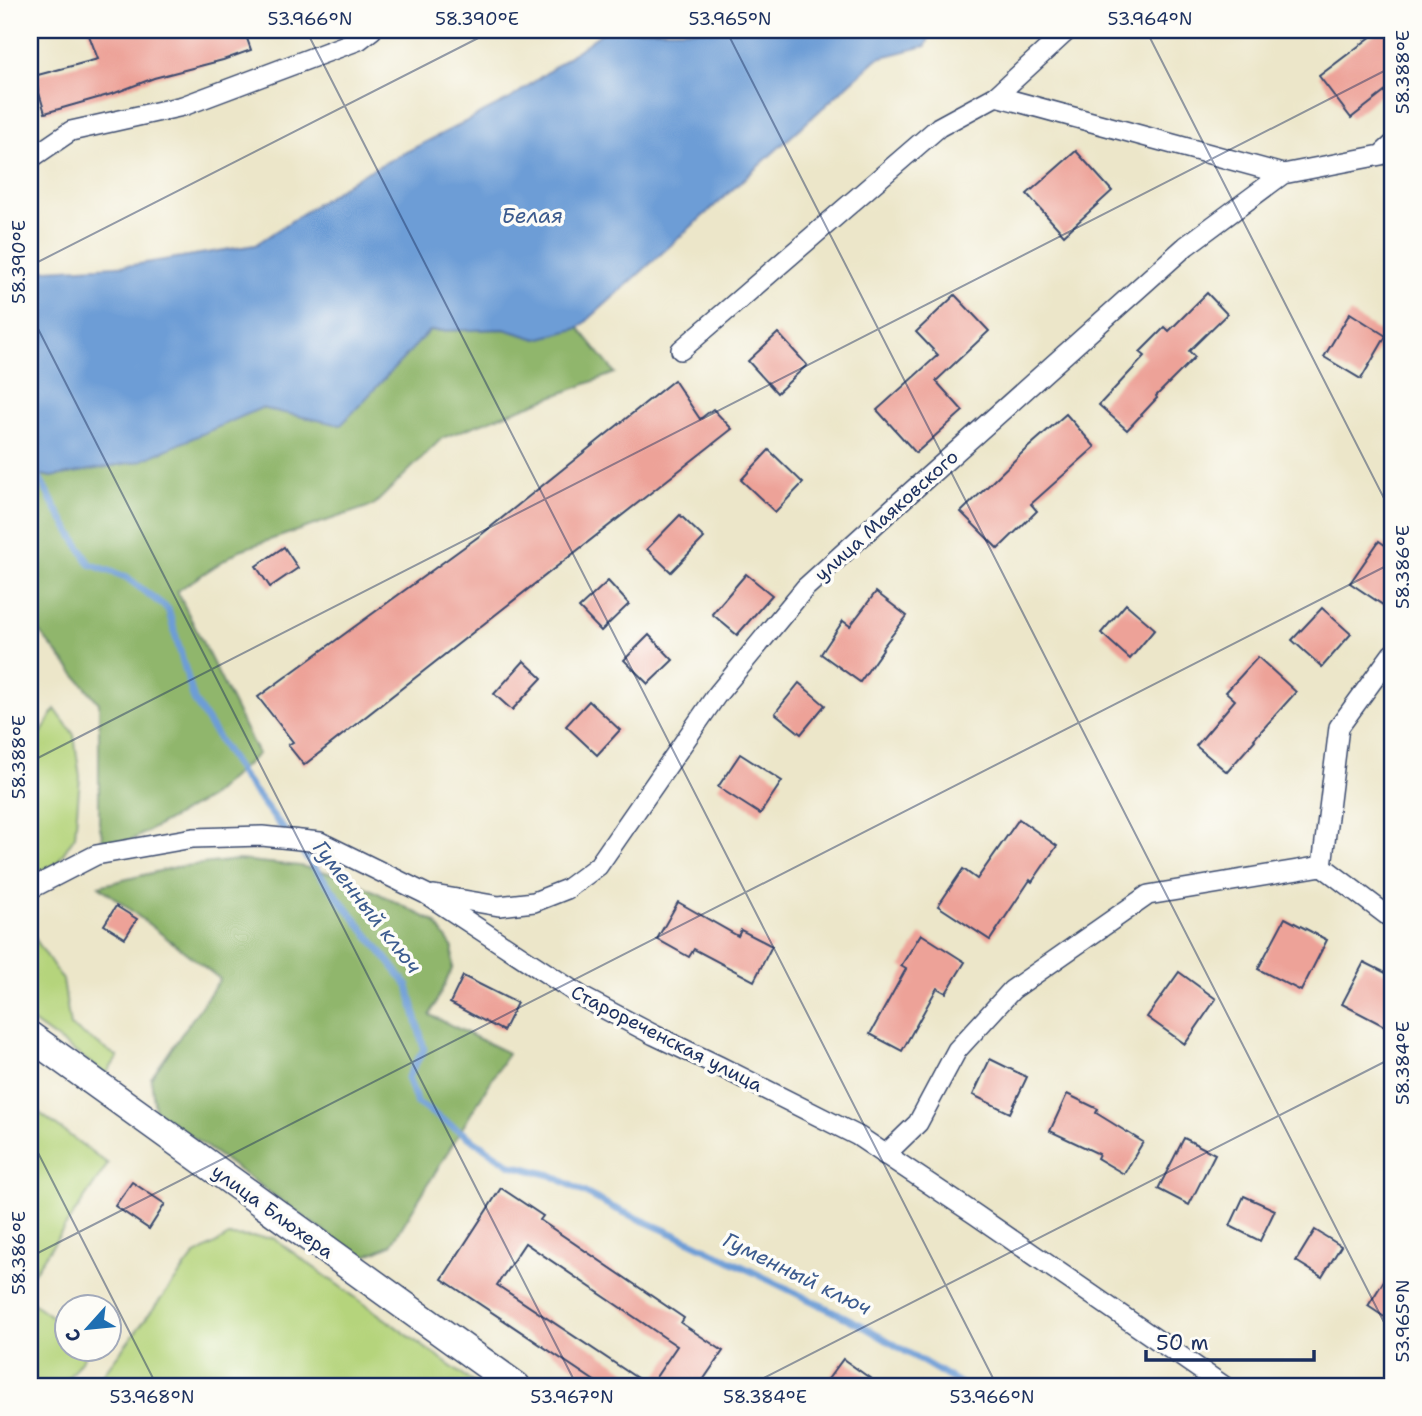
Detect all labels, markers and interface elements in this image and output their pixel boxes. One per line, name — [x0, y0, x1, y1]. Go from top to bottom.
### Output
text: 53.966°N — [267, 7, 353, 31]
text: 58.390°E — [435, 7, 519, 31]
text: 53.965°N — [688, 7, 772, 31]
text: 53.964°N — [1108, 7, 1192, 31]
text: 58.388°E — [1391, 30, 1415, 114]
water label: Белая — [501, 202, 563, 230]
text: 58.390°E — [7, 220, 31, 304]
street label: улица Маяковского — [809, 444, 964, 587]
text: 58.386°E — [1391, 525, 1415, 609]
text: 58.388°E — [7, 715, 31, 799]
water label: Гуменный ключ — [306, 835, 428, 979]
street label: Старореченская улица — [567, 979, 767, 1098]
text: 58.384°E — [1391, 1021, 1415, 1105]
street label: улица Блюхера — [207, 1159, 339, 1264]
text: 58.386°E — [7, 1211, 31, 1295]
water label: Гуменный ключ — [718, 1226, 876, 1322]
text: 53.965°N — [1391, 1279, 1415, 1363]
north arrow — [52, 1294, 122, 1364]
scale bar — [1146, 1318, 1314, 1362]
text: С — [60, 1325, 87, 1346]
text: 50 m — [1156, 1329, 1209, 1357]
text: 53.968°N — [110, 1385, 194, 1409]
text: 53.967°N — [530, 1385, 614, 1409]
text: 58.384°E — [723, 1385, 807, 1409]
text: 53.966°N — [949, 1385, 1035, 1409]

